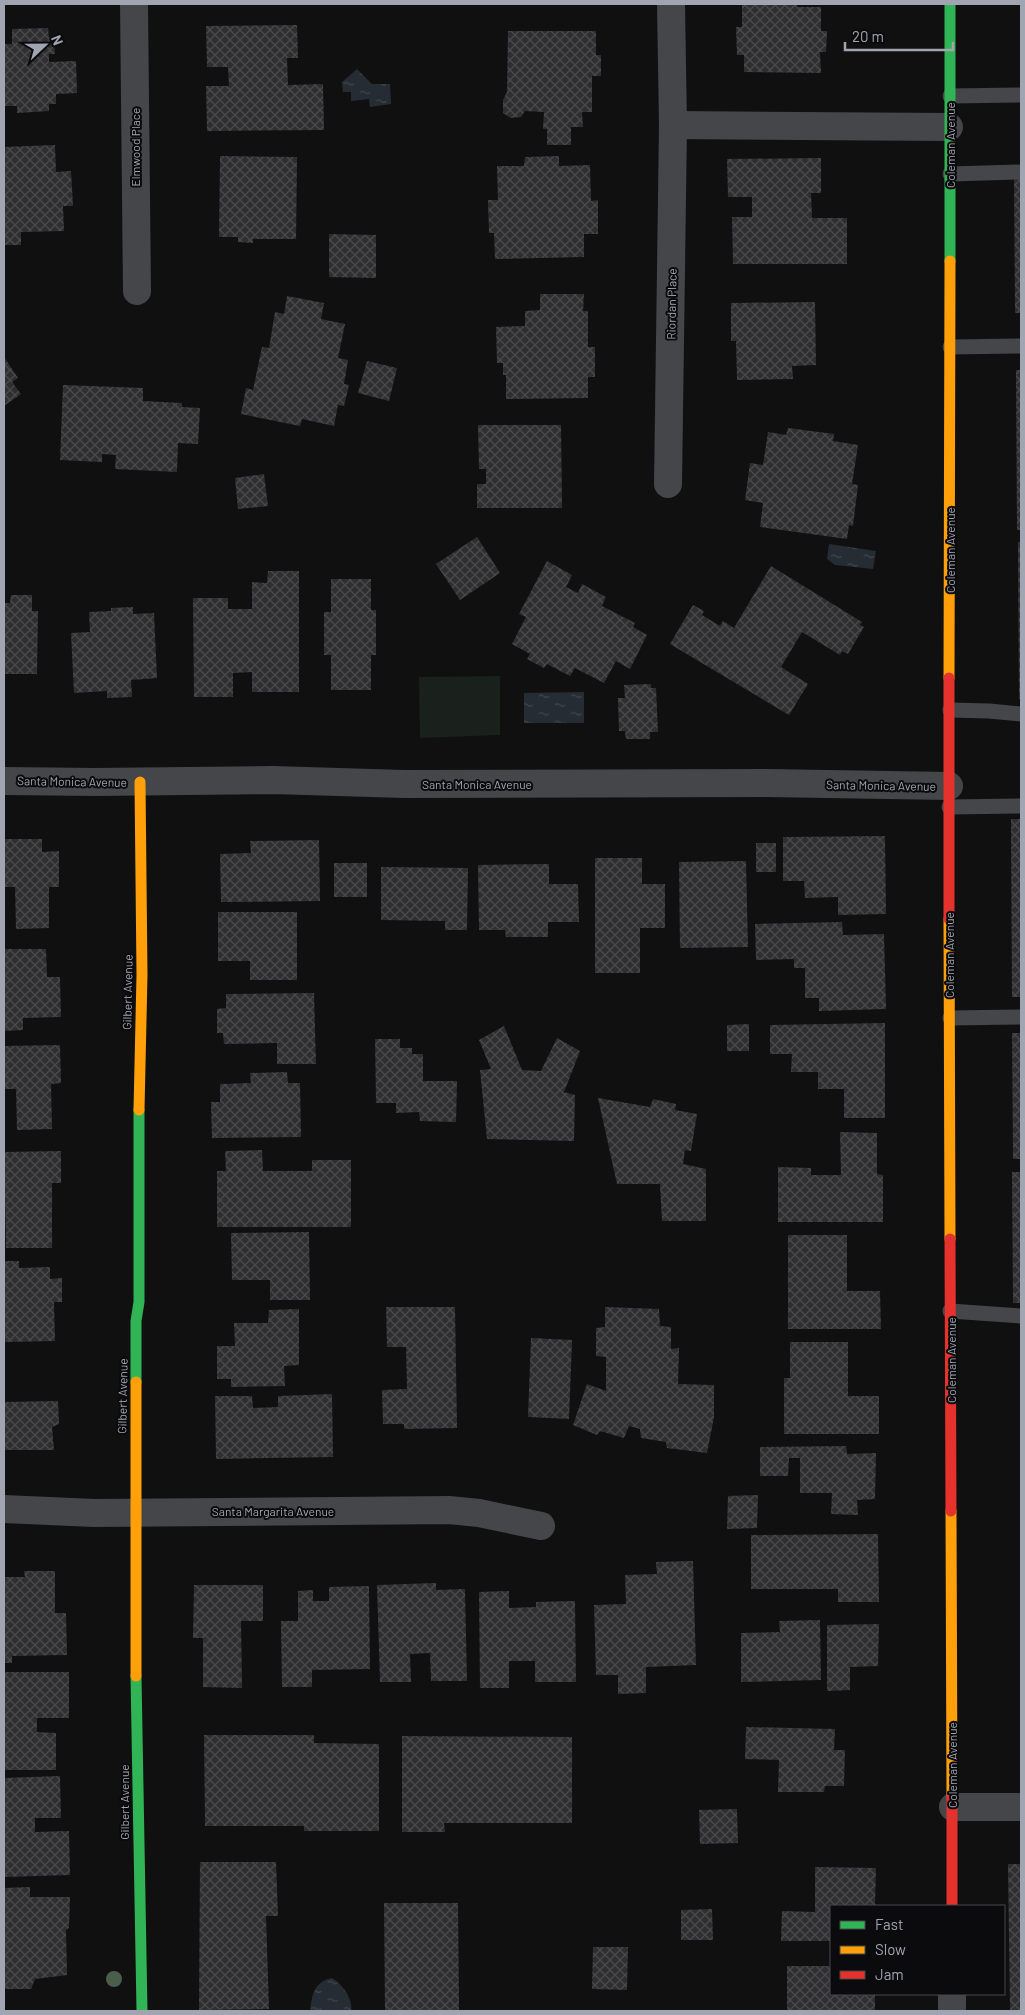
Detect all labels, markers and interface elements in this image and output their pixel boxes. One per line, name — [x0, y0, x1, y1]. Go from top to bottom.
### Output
north arrow — [20, 20, 70, 70]
scale bar — [845, 20, 952, 52]
text: 20 m — [852, 27, 884, 45]
text: N — [48, 32, 67, 47]
street label: Coleman Avenue — [943, 102, 957, 188]
street label: Elmwood Place — [128, 108, 142, 186]
street label: Riordan Place — [663, 268, 679, 340]
street label: Coleman Avenue — [943, 507, 957, 593]
street label: Santa Monica Avenue — [17, 773, 127, 789]
street label: Santa Monica Avenue — [422, 777, 532, 791]
street label: Santa Monica Avenue — [826, 777, 936, 793]
street label: Coleman Avenue — [942, 912, 956, 998]
street label: Gilbert Avenue — [119, 954, 135, 1030]
street label: Coleman Avenue — [944, 1317, 958, 1403]
street label: Gilbert Avenue — [114, 1358, 130, 1434]
street label: Santa Margarita Avenue — [212, 1504, 334, 1518]
street label: Coleman Avenue — [945, 1722, 959, 1808]
street label: Gilbert Avenue — [117, 1764, 131, 1840]
legend — [830, 1905, 1005, 1995]
text: Fast — [875, 1915, 903, 1933]
text: Slow — [875, 1940, 906, 1958]
text: Jam — [875, 1965, 904, 1983]

